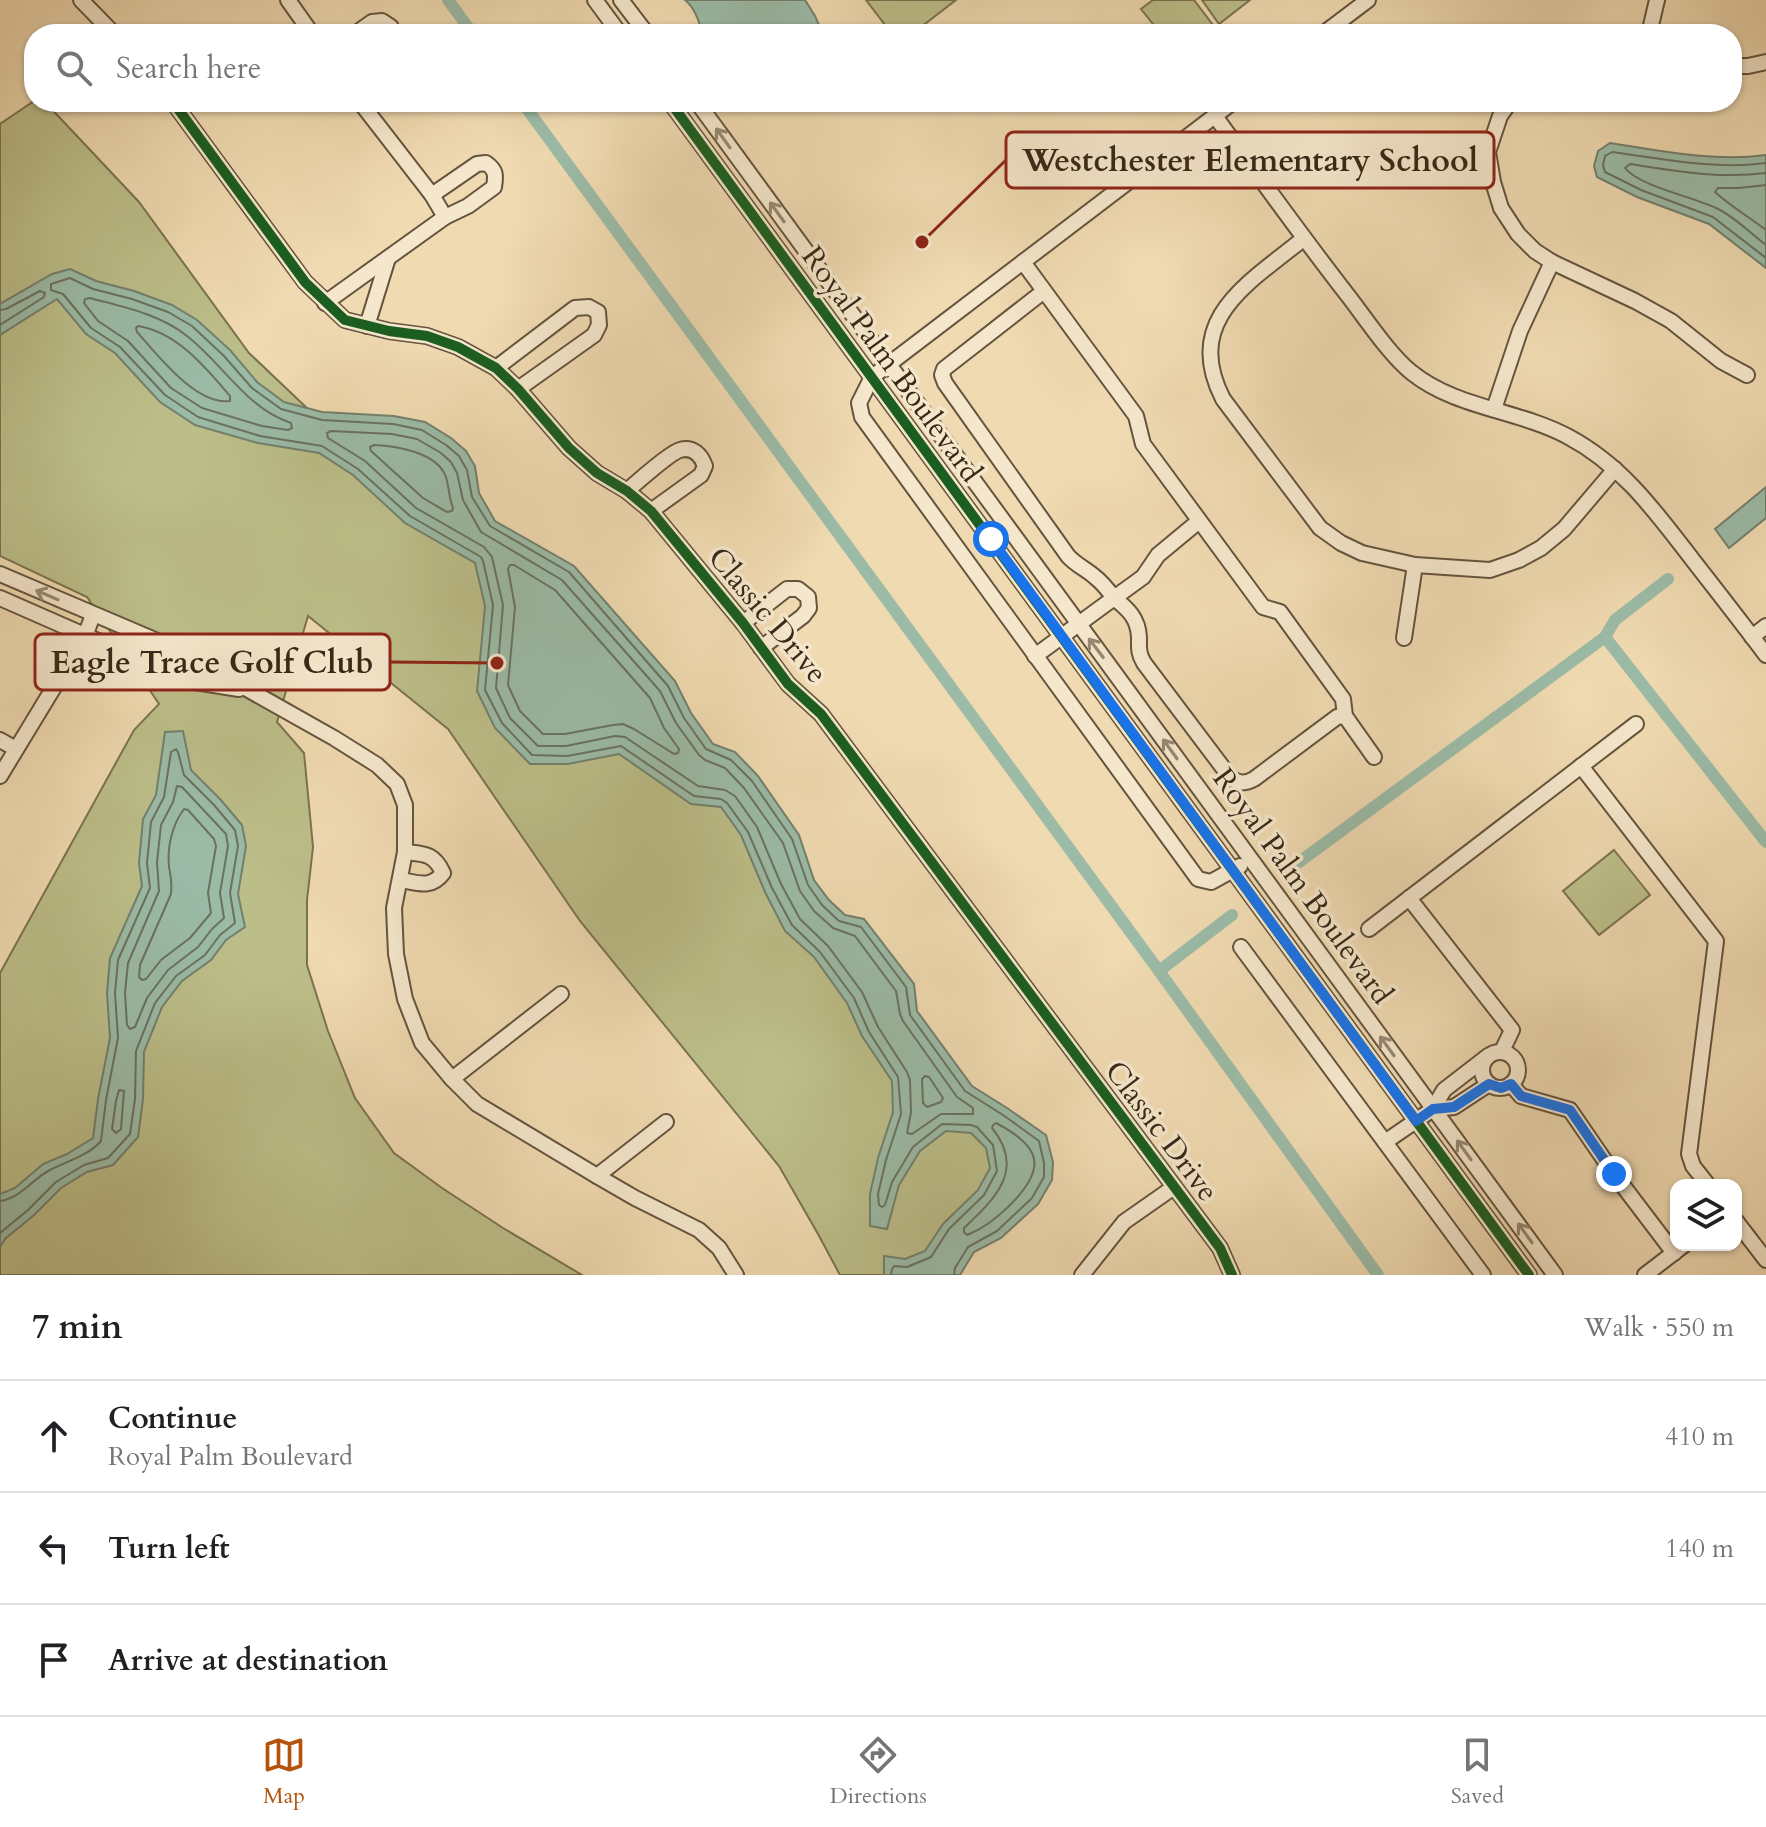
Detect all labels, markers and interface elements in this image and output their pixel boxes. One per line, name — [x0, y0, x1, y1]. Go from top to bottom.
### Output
search box — [24, 24, 1742, 112]
icon: search — [52, 46, 96, 90]
text: Search here — [116, 48, 261, 89]
one-way arrow — [715, 128, 731, 150]
callout: Westchester Elementary School — [1006, 132, 1494, 188]
text: Westchester Elementary School — [1021, 139, 1478, 183]
one-way arrow — [769, 202, 786, 223]
street label: Royal Palm Boulevard — [792, 238, 991, 491]
route start — [973, 521, 1009, 557]
street label: Classic Drive — [698, 538, 837, 692]
one-way arrow — [35, 586, 60, 601]
callout: Eagle Trace Golf Club — [35, 634, 390, 690]
one-way arrow — [1088, 638, 1105, 660]
text: Eagle Trace Golf Club — [50, 641, 374, 685]
one-way arrow — [1162, 739, 1179, 760]
street label: Royal Palm Boulevard — [1203, 760, 1402, 1013]
one-way arrow — [1379, 1036, 1396, 1057]
street label: Classic Drive — [1095, 1053, 1228, 1210]
one-way arrow — [1455, 1140, 1472, 1161]
route end — [1596, 1156, 1632, 1192]
map controls — [1670, 1179, 1742, 1251]
button: layers — [1670, 1179, 1742, 1251]
one-way arrow — [1516, 1223, 1533, 1245]
text: 7 min — [32, 1304, 123, 1350]
text: Walk · 550 m — [1584, 1310, 1734, 1345]
text: Continue — [108, 1398, 237, 1439]
icon: ahead — [32, 1414, 76, 1458]
text: 410 m — [1665, 1419, 1734, 1454]
text: Royal Palm Boulevard — [108, 1439, 353, 1474]
icon: left — [32, 1526, 76, 1570]
text: Turn left — [108, 1528, 230, 1569]
text: 140 m — [1665, 1531, 1734, 1566]
icon: arrive — [32, 1638, 76, 1682]
text: Arrive at destination — [108, 1640, 388, 1681]
tab: Map — [262, 1733, 306, 1811]
tab: Directions — [830, 1733, 927, 1811]
tab: Saved — [1451, 1733, 1504, 1811]

